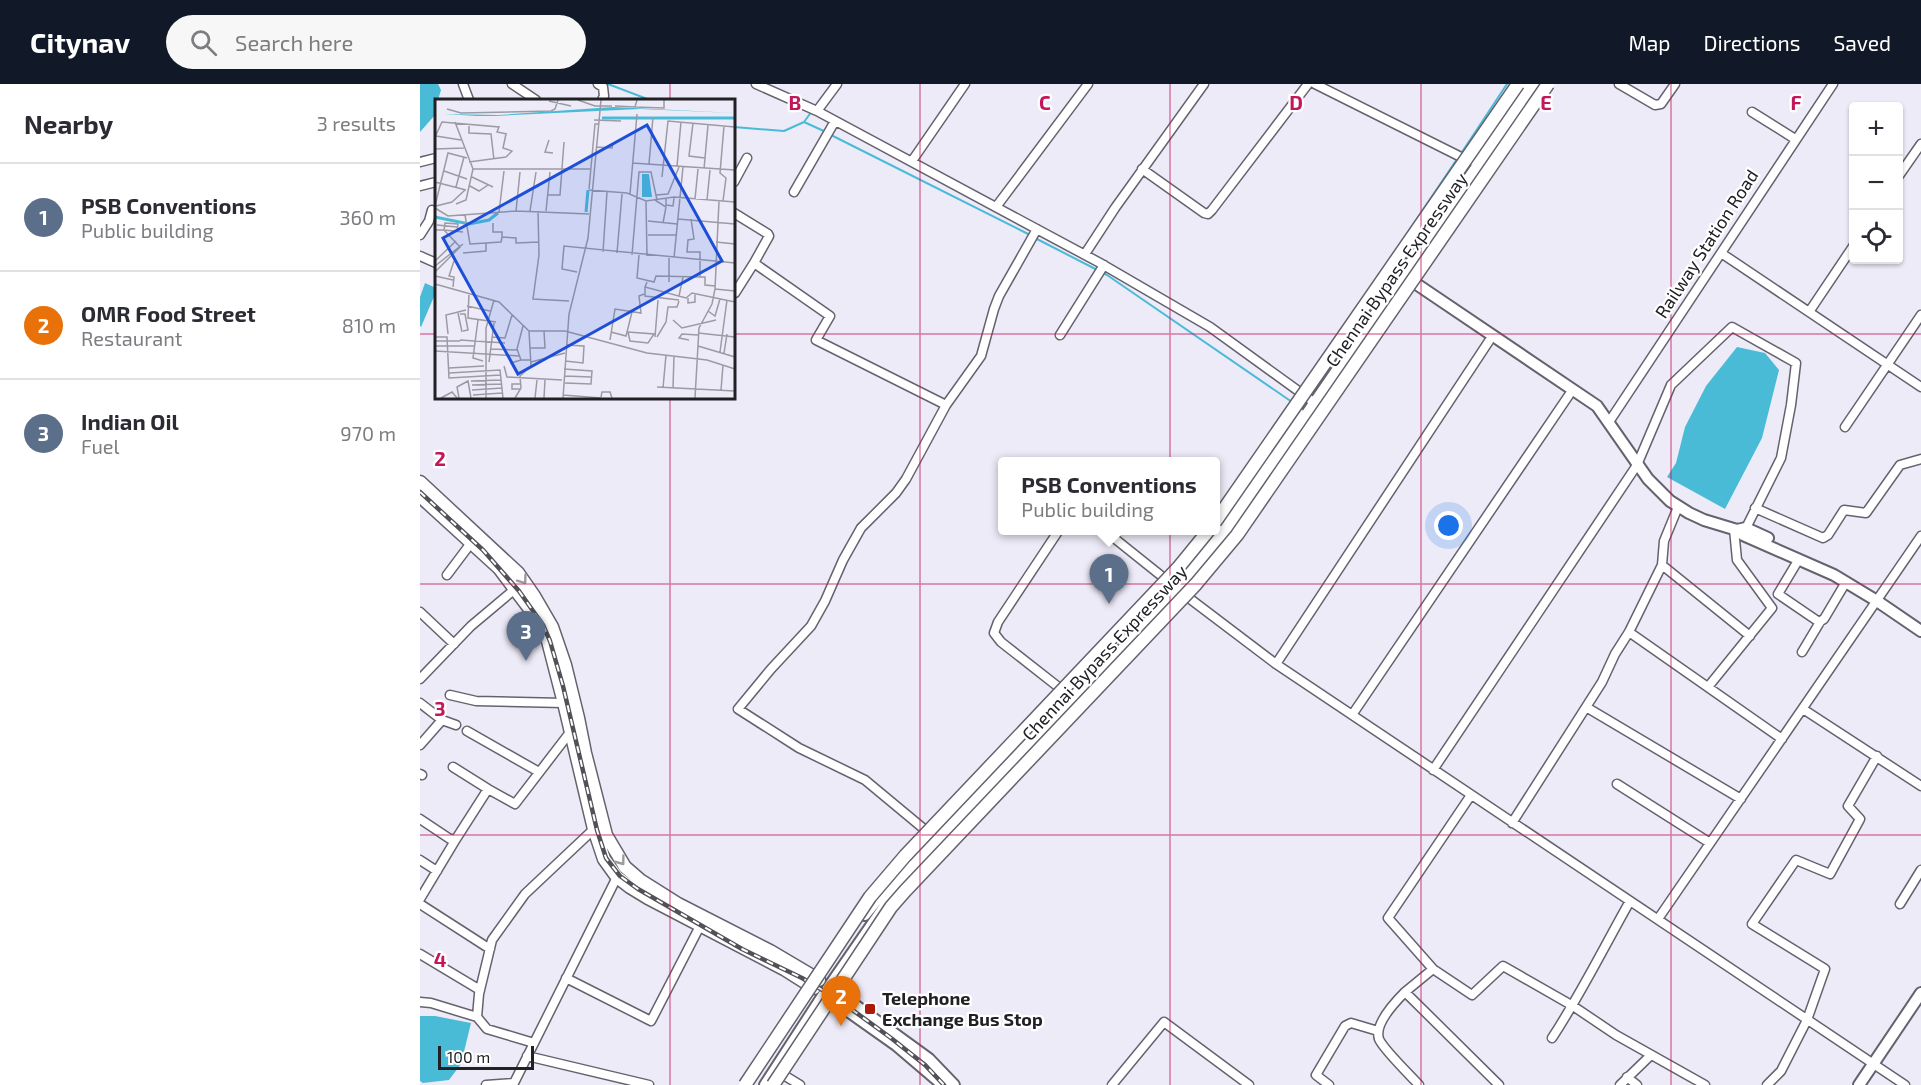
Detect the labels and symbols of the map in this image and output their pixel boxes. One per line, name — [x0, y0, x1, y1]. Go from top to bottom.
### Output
text: B — [789, 90, 801, 114]
text: C — [1039, 90, 1051, 114]
text: D — [1289, 90, 1303, 114]
text: E — [1540, 90, 1552, 114]
text: F — [1790, 90, 1802, 114]
inset map — [435, 99, 735, 399]
street label: Railway Station Road — [1650, 165, 1762, 322]
street label: Chennai Bypass Expressway — [1321, 168, 1472, 371]
text: 2 — [434, 446, 446, 470]
your location — [1434, 511, 1463, 540]
pin: 1 — [1090, 554, 1128, 604]
street label: Chennai Bypass Expressway — [1017, 560, 1192, 745]
one-way arrow — [516, 574, 527, 585]
pin: 3 — [506, 612, 546, 661]
text: 3 — [434, 696, 446, 720]
one-way arrow — [614, 854, 625, 865]
text: 4 — [434, 947, 447, 971]
pin: 2 — [822, 976, 860, 1026]
place label: Telephone Exchange Bus Stop — [882, 987, 1043, 1030]
marker: Telephone Exchange Bus Stop — [863, 1002, 877, 1016]
scale bar — [438, 1043, 534, 1070]

